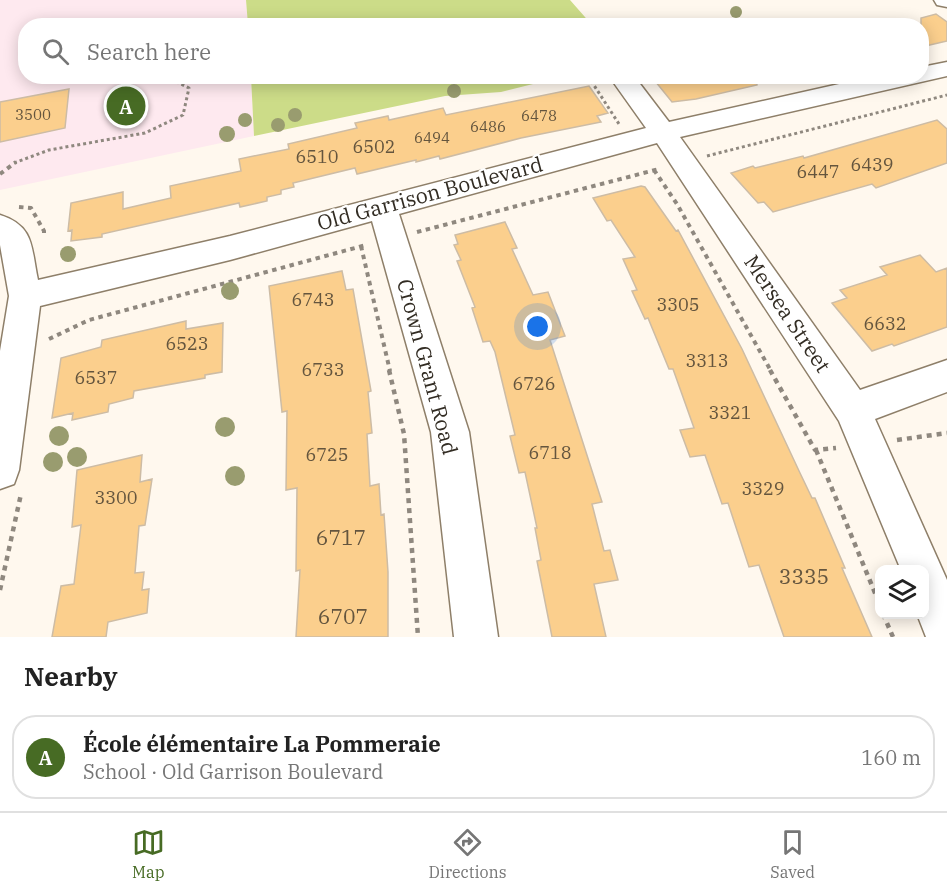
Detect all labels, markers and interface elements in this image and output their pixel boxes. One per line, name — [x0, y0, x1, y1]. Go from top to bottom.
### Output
search box — [18, 18, 929, 84]
icon: search — [39, 35, 72, 68]
text: Search here — [87, 37, 211, 66]
pin: A — [106, 84, 146, 128]
house number: 3500 — [15, 105, 51, 124]
house number: 6478 — [521, 106, 557, 125]
house number: 6486 — [470, 117, 506, 136]
house number: 6494 — [414, 128, 450, 147]
house number: 6502 — [352, 135, 396, 158]
house number: 6510 — [295, 145, 339, 168]
street label: Old Garrison Boulevard — [314, 149, 546, 237]
house number: 6439 — [850, 153, 894, 176]
house number: 6447 — [796, 160, 840, 183]
street label: Mersea Street — [738, 249, 837, 378]
street label: Crown Grant Road — [391, 276, 465, 458]
house number: 6743 — [291, 288, 335, 311]
house number: 3305 — [656, 293, 700, 316]
your location — [523, 312, 552, 341]
house number: 6632 — [863, 312, 907, 335]
house number: 6523 — [165, 332, 209, 355]
house number: 3313 — [685, 349, 729, 372]
house number: 6733 — [301, 358, 345, 381]
house number: 6537 — [74, 366, 118, 389]
house number: 6726 — [512, 372, 556, 395]
house number: 3321 — [708, 401, 752, 424]
house number: 6718 — [528, 441, 572, 464]
house number: 6725 — [305, 443, 349, 466]
house number: 3329 — [741, 477, 785, 500]
house number: 3300 — [94, 486, 138, 509]
house number: 6717 — [316, 523, 366, 551]
house number: 3335 — [779, 562, 829, 590]
map controls — [875, 565, 929, 619]
button: layers — [875, 565, 929, 619]
house number: 6707 — [318, 602, 368, 630]
text: Nearby — [24, 659, 118, 693]
text: École élémentaire La Pommeraie — [83, 729, 441, 758]
text: A — [39, 744, 52, 771]
text: 160 m — [861, 744, 921, 771]
text: School · Old Garrison Boulevard — [83, 758, 383, 785]
tab: Map — [132, 826, 165, 882]
tab: Directions — [429, 826, 507, 882]
tab: Saved — [770, 826, 815, 882]

